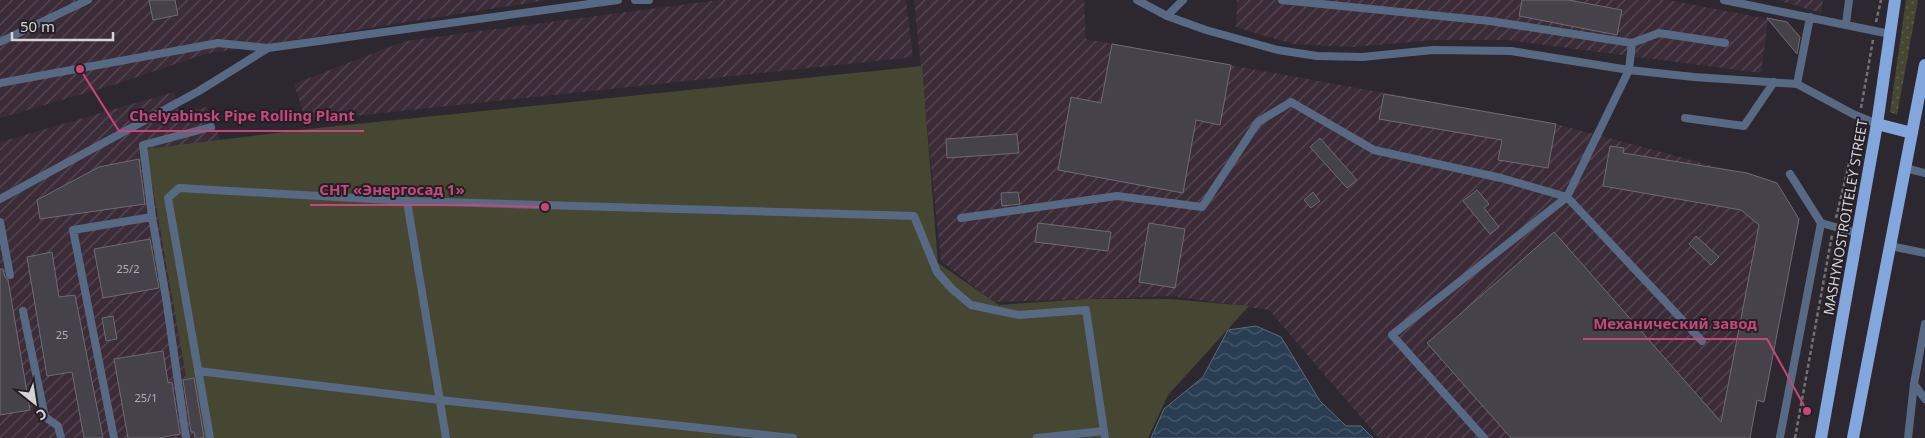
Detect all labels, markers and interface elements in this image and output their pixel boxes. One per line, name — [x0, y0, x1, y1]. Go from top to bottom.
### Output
scale bar — [12, 10, 114, 42]
text: 50 m — [20, 16, 55, 36]
callout: Chelyabinsk Pipe Rolling Plant — [119, 101, 364, 131]
text: Chelyabinsk Pipe Rolling Plant — [129, 105, 355, 125]
street label: MASHYNOSTROITELEY STREET — [1818, 117, 1872, 317]
callout: СНТ «Энергосад 1» — [310, 175, 475, 205]
text: СНТ «Энергосад 1» — [319, 179, 465, 199]
house number: 25/2 — [117, 261, 139, 276]
callout: Механический завод — [1583, 309, 1767, 339]
text: Механический завод — [1593, 313, 1757, 333]
house number: 25 — [56, 327, 68, 342]
north arrow — [10, 378, 60, 428]
house number: 25/1 — [135, 390, 157, 405]
text: С — [33, 404, 50, 425]

